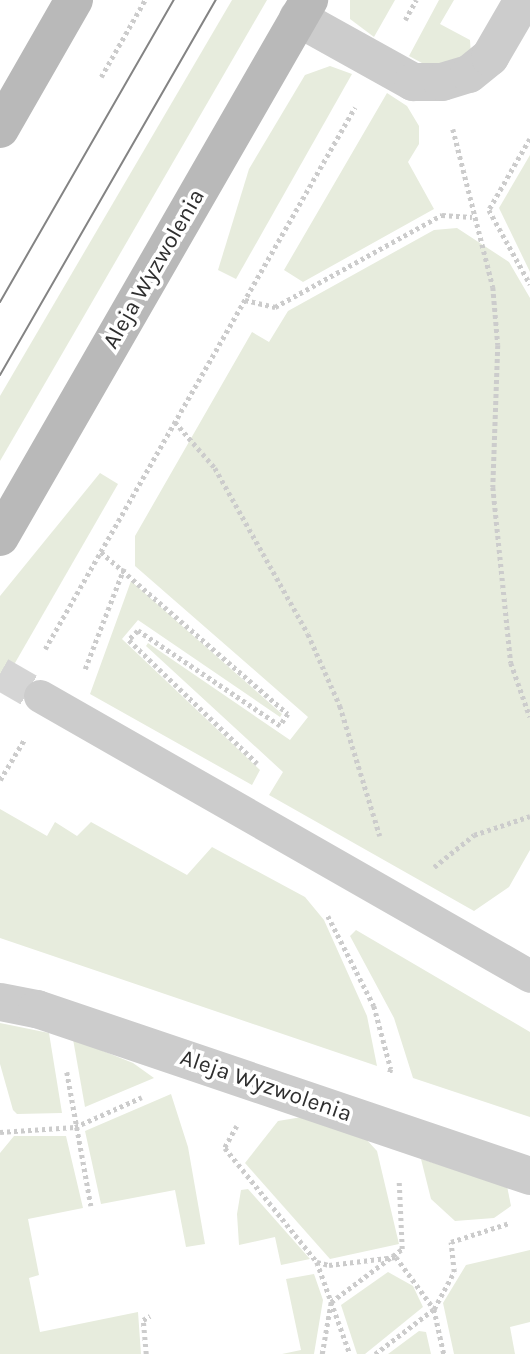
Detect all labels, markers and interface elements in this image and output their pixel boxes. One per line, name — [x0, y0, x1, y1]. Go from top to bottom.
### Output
street label: Aleja Wyzwolenia — [97, 184, 211, 354]
street label: Aleja Wyzwolenia — [176, 1044, 356, 1128]

